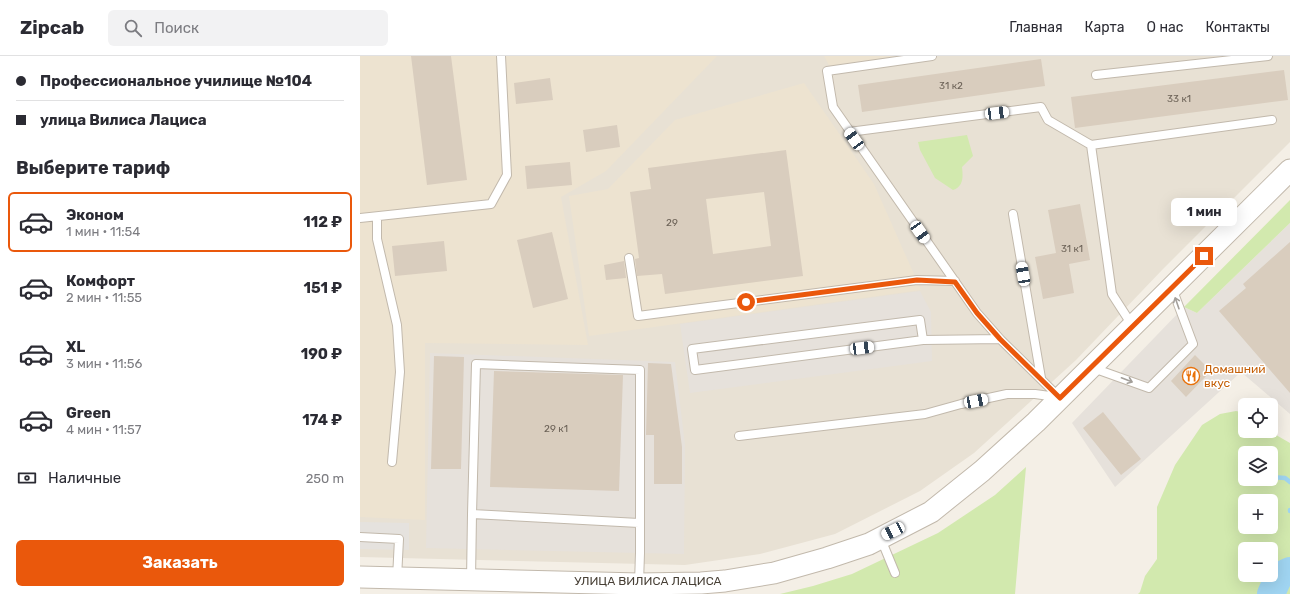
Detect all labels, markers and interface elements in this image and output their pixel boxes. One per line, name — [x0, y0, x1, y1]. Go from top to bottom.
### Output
search box — [108, 10, 388, 46]
text: Zipcab — [20, 16, 84, 39]
icon: search — [122, 17, 144, 39]
text: Поиск — [154, 19, 199, 37]
text: Главная — [1009, 19, 1063, 36]
text: Карта — [1085, 19, 1125, 36]
text: О нас — [1147, 19, 1183, 36]
text: Контакты — [1205, 19, 1270, 36]
text: Профессиональное училище №104 — [40, 72, 312, 90]
house number: 31 к2 — [939, 80, 963, 92]
house number: 33 к1 — [1167, 93, 1191, 105]
car — [984, 106, 1010, 120]
text: улица Вилиса Лациса — [40, 111, 207, 129]
car — [842, 126, 866, 152]
text: Выберите тариф — [16, 157, 170, 179]
callout: 1 мин — [1171, 198, 1237, 226]
icon: car — [18, 204, 54, 240]
text: 1 мин — [1186, 204, 1222, 219]
text: Эконом — [66, 206, 124, 224]
text: 112 ₽ — [303, 213, 342, 231]
house number: 29 — [666, 217, 678, 229]
car — [908, 219, 932, 245]
text: 1 мин · 11:54 — [66, 224, 140, 239]
house number: 31 к1 — [1061, 243, 1083, 255]
route end — [1195, 247, 1213, 265]
car — [1015, 261, 1031, 287]
icon: car — [18, 270, 54, 306]
text: Комфорт — [66, 272, 135, 290]
text: 151 ₽ — [303, 279, 342, 297]
text: 2 мин · 11:55 — [66, 290, 142, 305]
route start — [737, 293, 755, 311]
one-way arrow — [1173, 297, 1181, 309]
icon: car — [18, 336, 54, 372]
text: XL — [66, 338, 85, 356]
car — [849, 341, 875, 355]
text: 190 ₽ — [301, 345, 342, 363]
text: 3 мин · 11:56 — [66, 356, 142, 371]
place label: Домашний вкус — [1204, 362, 1266, 390]
restaurant icon: Домашний вкус — [1181, 366, 1201, 386]
one-way arrow — [1121, 377, 1133, 385]
car — [963, 393, 989, 409]
map controls — [1238, 398, 1278, 582]
button: locate — [1238, 398, 1278, 438]
icon: car — [18, 402, 54, 438]
text: Green — [66, 404, 111, 422]
text: 174 ₽ — [302, 411, 342, 429]
text: 4 мин · 11:57 — [66, 422, 141, 437]
house number: 29 к1 — [544, 423, 568, 435]
button: layers — [1238, 446, 1278, 486]
icon: cash — [16, 467, 38, 489]
text: Наличные — [48, 469, 121, 487]
text: 250 m — [306, 471, 344, 486]
button: + — [1238, 494, 1278, 534]
car — [880, 520, 906, 542]
button: Заказать — [16, 540, 344, 586]
button: − — [1238, 542, 1278, 582]
street label: УЛИЦА ВИЛИСА ЛАЦИСА — [574, 574, 722, 588]

